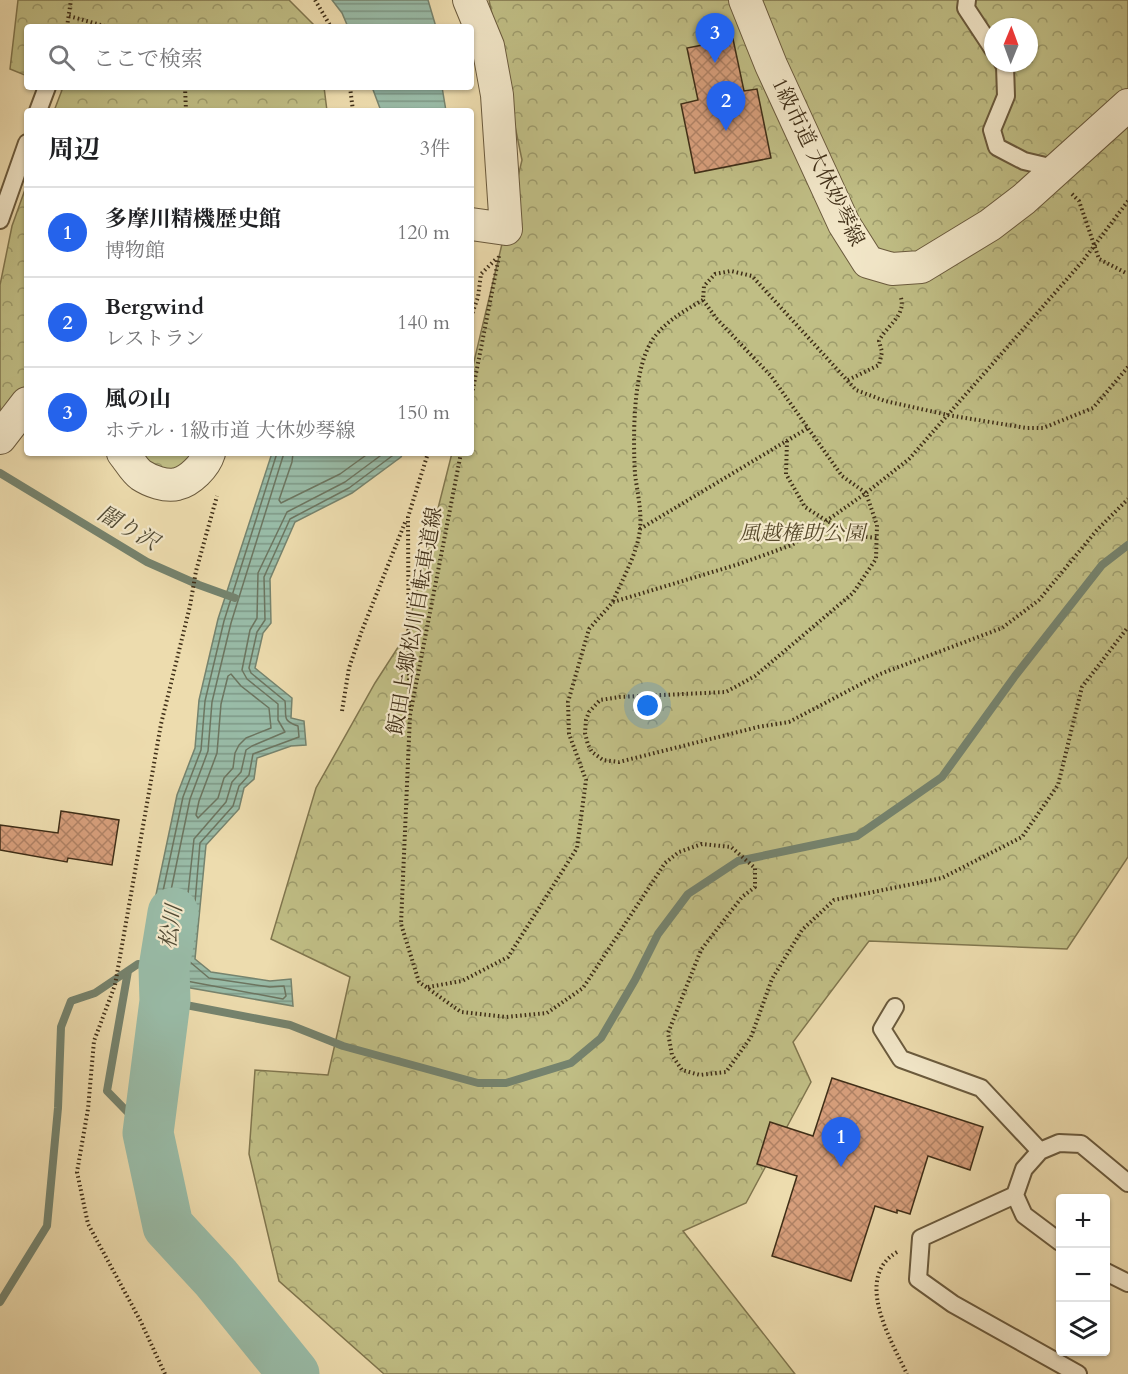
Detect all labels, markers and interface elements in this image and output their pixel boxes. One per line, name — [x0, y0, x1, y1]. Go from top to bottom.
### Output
pin: 3 — [696, 14, 734, 63]
north arrow — [984, 18, 1038, 72]
search box — [24, 24, 474, 90]
icon: search — [45, 41, 78, 74]
text: ここで検索 — [93, 44, 203, 74]
street label: 1級市道 大休妙琴線 — [765, 73, 871, 251]
pin: 2 — [706, 82, 746, 131]
text: 周辺 — [48, 132, 100, 167]
text: 3件 — [420, 135, 450, 162]
text: 多摩川精機歴史館 — [105, 204, 281, 234]
text: 1 — [62, 219, 73, 246]
text: 120 m — [397, 219, 450, 246]
text: 博物館 — [105, 237, 165, 264]
text: Bergwind — [105, 292, 204, 322]
text: 2 — [62, 309, 73, 336]
text: 140 m — [397, 309, 450, 336]
text: レストラン — [105, 325, 204, 352]
text: 風の山 — [105, 384, 171, 414]
text: 3 — [62, 399, 73, 426]
text: 150 m — [397, 399, 450, 426]
text: ホテル · 1級市道 大休妙琴線 — [105, 417, 355, 444]
water label: 闇り沢 — [92, 499, 167, 559]
street label: 飯田上郷松川自転車道線 — [381, 505, 449, 737]
park label: 風越権助公園 — [739, 519, 868, 548]
your location — [633, 691, 662, 720]
water label: 松川 — [153, 901, 190, 951]
pin: 1 — [822, 1118, 860, 1167]
map controls — [1056, 1194, 1110, 1356]
button: + — [1056, 1194, 1110, 1248]
button: − — [1056, 1248, 1110, 1302]
button: layers — [1056, 1302, 1110, 1356]

